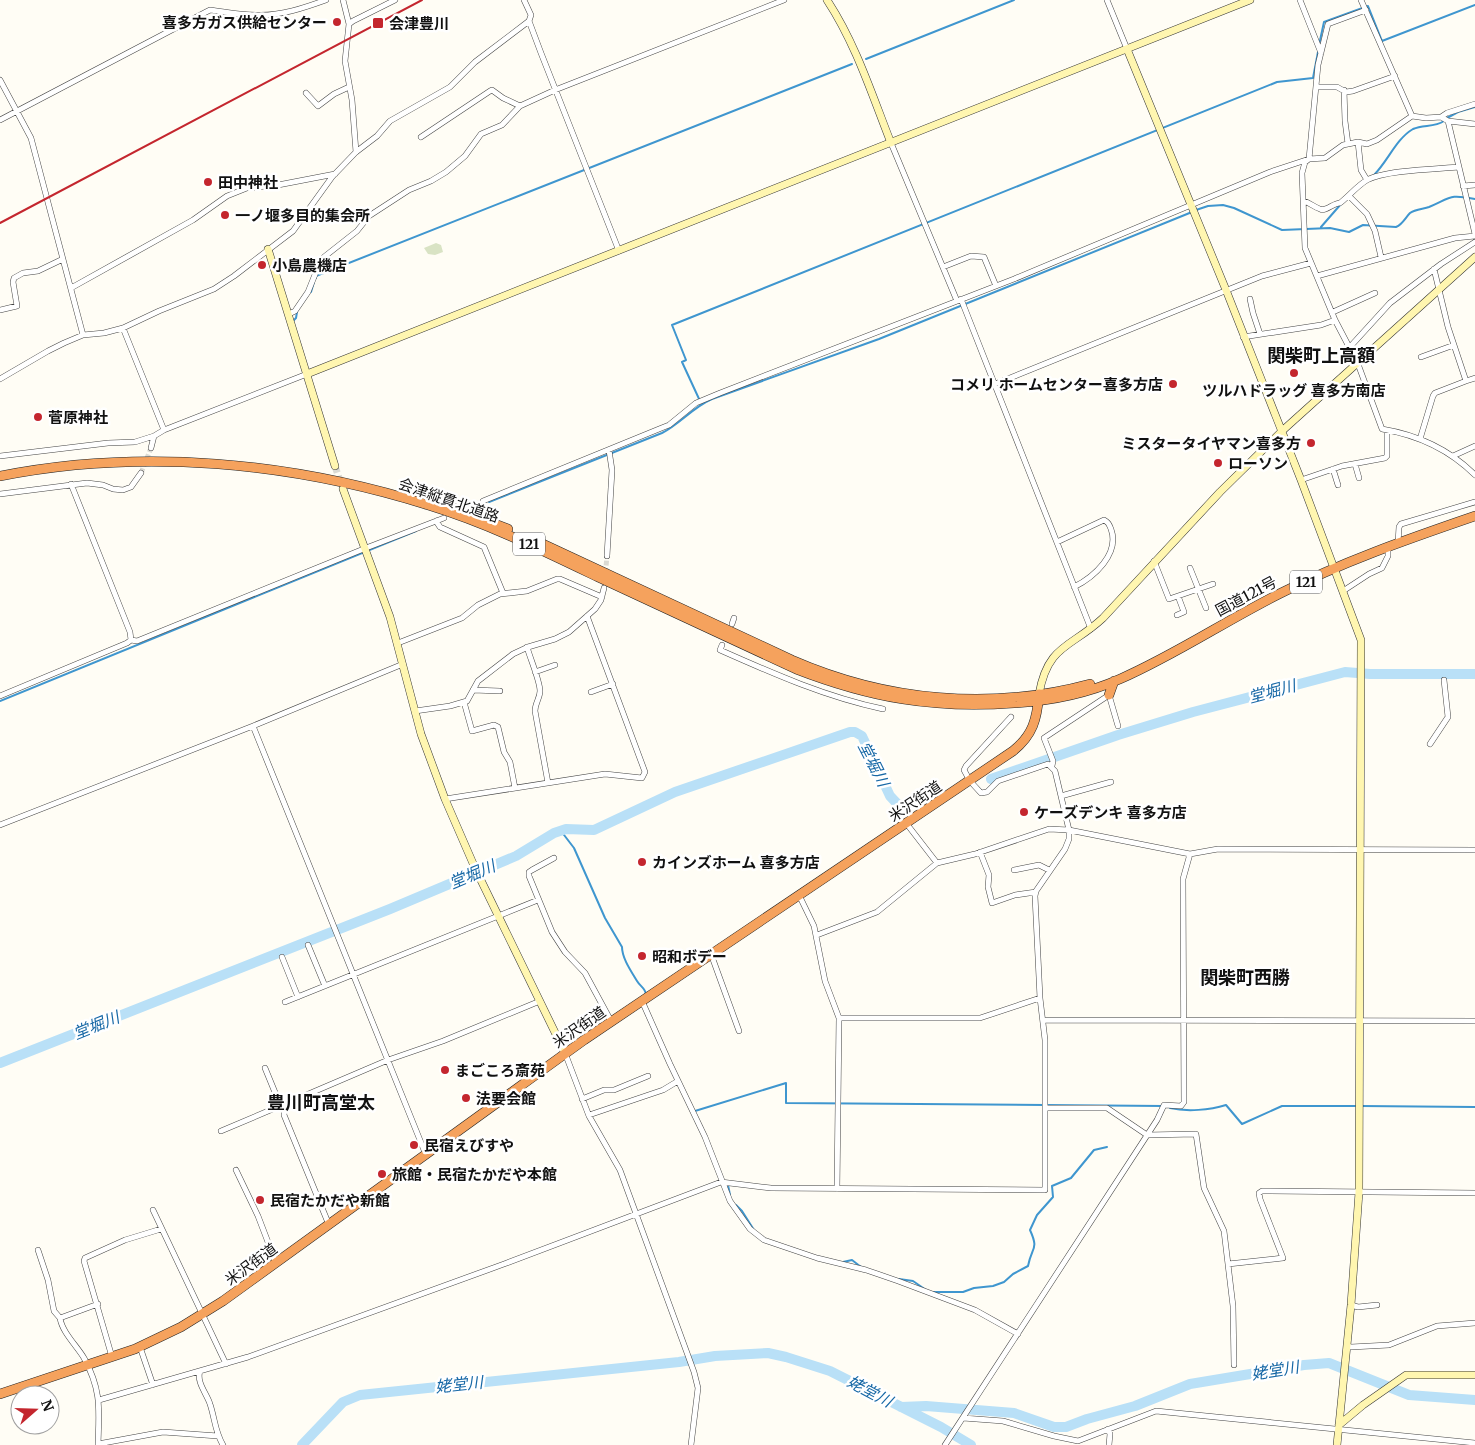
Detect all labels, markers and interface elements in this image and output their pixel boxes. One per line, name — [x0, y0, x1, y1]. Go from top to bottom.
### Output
place label: 喜多方ガス供給センター — [162, 13, 327, 32]
place label: 会津豊川 — [389, 14, 449, 33]
marker: 喜多方ガス供給センター — [331, 16, 343, 28]
marker: 会津豊川 — [371, 16, 385, 30]
place label: 田中神社 — [218, 173, 278, 192]
marker: 田中神社 — [202, 176, 214, 188]
place label: 一ノ堰多目的集会所 — [235, 206, 370, 225]
marker: 一ノ堰多目的集会所 — [219, 209, 231, 221]
place label: 小島農機店 — [272, 256, 347, 275]
marker: 小島農機店 — [256, 259, 268, 271]
district label: 関柴町上高額 — [1267, 344, 1375, 367]
marker: ツルハドラッグ 喜多方南店 — [1288, 367, 1300, 379]
place label: コメリ ホームセンター喜多方店 — [950, 375, 1163, 394]
marker: コメリ ホームセンター喜多方店 — [1167, 378, 1179, 390]
place label: ツルハドラッグ 喜多方南店 — [1202, 381, 1386, 400]
place label: 菅原神社 — [48, 408, 108, 427]
marker: 菅原神社 — [32, 411, 44, 423]
place label: ミスタータイヤマン喜多方 — [1121, 434, 1301, 453]
marker: ミスタータイヤマン喜多方 — [1305, 437, 1317, 449]
place label: ローソン — [1228, 454, 1288, 473]
marker: ローソン — [1212, 457, 1224, 469]
street label: 会津縦貫北道路 — [396, 474, 502, 526]
road number: 121 — [513, 532, 545, 556]
road number: 121 — [1290, 570, 1322, 594]
street label: 国道121号 — [1212, 572, 1280, 620]
water label: 堂堀川 — [1246, 675, 1300, 707]
water label: 堂堀川 — [854, 738, 895, 792]
street label: 米沢街道 — [885, 776, 945, 826]
place label: ケーズデンキ 喜多方店 — [1034, 803, 1187, 822]
marker: ケーズデンキ 喜多方店 — [1018, 806, 1030, 818]
place label: カインズホーム 喜多方店 — [652, 853, 820, 872]
water label: 堂堀川 — [446, 855, 500, 893]
marker: カインズホーム 喜多方店 — [636, 856, 648, 868]
place label: 昭和ボデー — [652, 947, 727, 966]
marker: 昭和ボデー — [636, 950, 648, 962]
district label: 関柴町西勝 — [1200, 966, 1290, 989]
street label: 米沢街道 — [549, 1002, 609, 1052]
water label: 堂堀川 — [70, 1006, 124, 1043]
place label: まごころ斎苑 — [455, 1061, 545, 1080]
marker: まごころ斎苑 — [439, 1064, 451, 1076]
place label: 法要会館 — [476, 1089, 536, 1108]
district label: 豊川町高堂太 — [267, 1091, 375, 1114]
marker: 法要会館 — [460, 1092, 472, 1104]
place label: 民宿えびすや — [424, 1136, 514, 1155]
marker: 民宿えびすや — [408, 1139, 420, 1151]
place label: 旅館・民宿たかだや本館 — [392, 1165, 557, 1184]
marker: 旅館・民宿たかだや本館 — [376, 1168, 388, 1180]
place label: 民宿たかだや新館 — [270, 1191, 390, 1210]
marker: 民宿たかだや新館 — [254, 1194, 266, 1206]
street label: 米沢街道 — [221, 1239, 281, 1289]
water label: 姥堂川 — [1250, 1356, 1302, 1384]
water label: 姥堂川 — [434, 1371, 486, 1396]
water label: 姥堂川 — [844, 1371, 898, 1412]
north arrow — [10, 1385, 60, 1435]
text: N — [37, 1397, 58, 1414]

